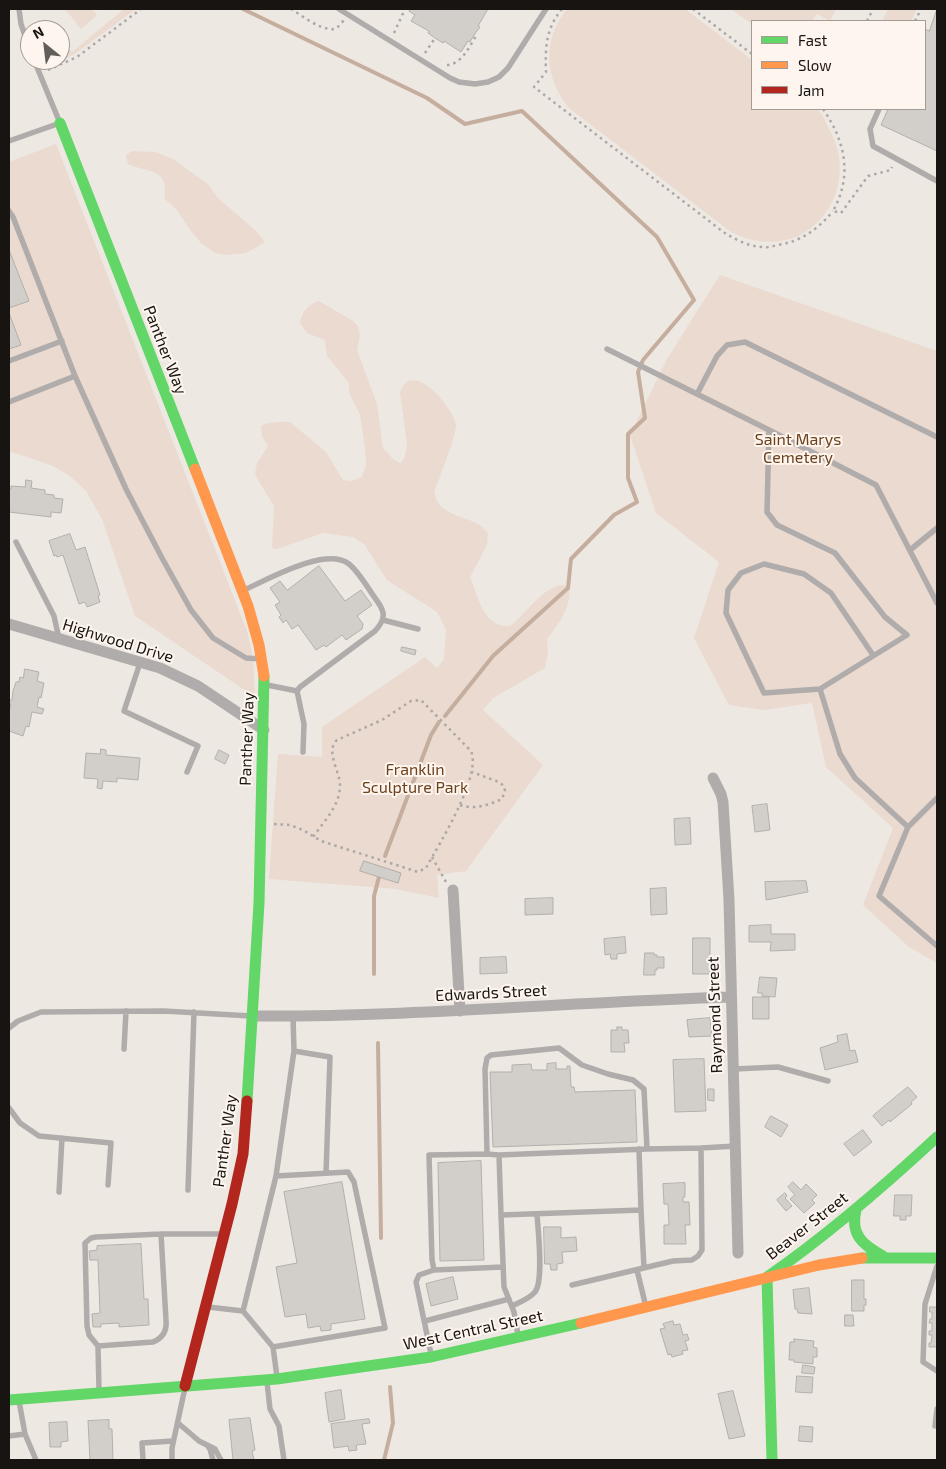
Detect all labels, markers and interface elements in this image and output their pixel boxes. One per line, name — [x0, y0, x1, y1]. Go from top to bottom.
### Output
north arrow — [20, 20, 70, 70]
legend — [751, 20, 926, 110]
text: N — [29, 22, 47, 42]
text: Fast — [798, 31, 827, 49]
text: Slow — [798, 56, 832, 74]
text: Jam — [798, 81, 824, 99]
street label: Panther Way — [139, 303, 191, 397]
park label: Saint Marys Cemetery — [755, 430, 841, 468]
street label: Highwood Drive — [60, 615, 176, 667]
street label: Panther Way — [236, 692, 258, 786]
park label: Franklin Sculpture Park — [362, 760, 468, 798]
street label: Raymond Street — [703, 956, 727, 1074]
street label: Edwards Street — [435, 980, 547, 1006]
street label: Panther Way — [209, 1093, 241, 1189]
street label: Beaver Street — [762, 1188, 852, 1264]
street label: West Central Street — [401, 1306, 545, 1354]

